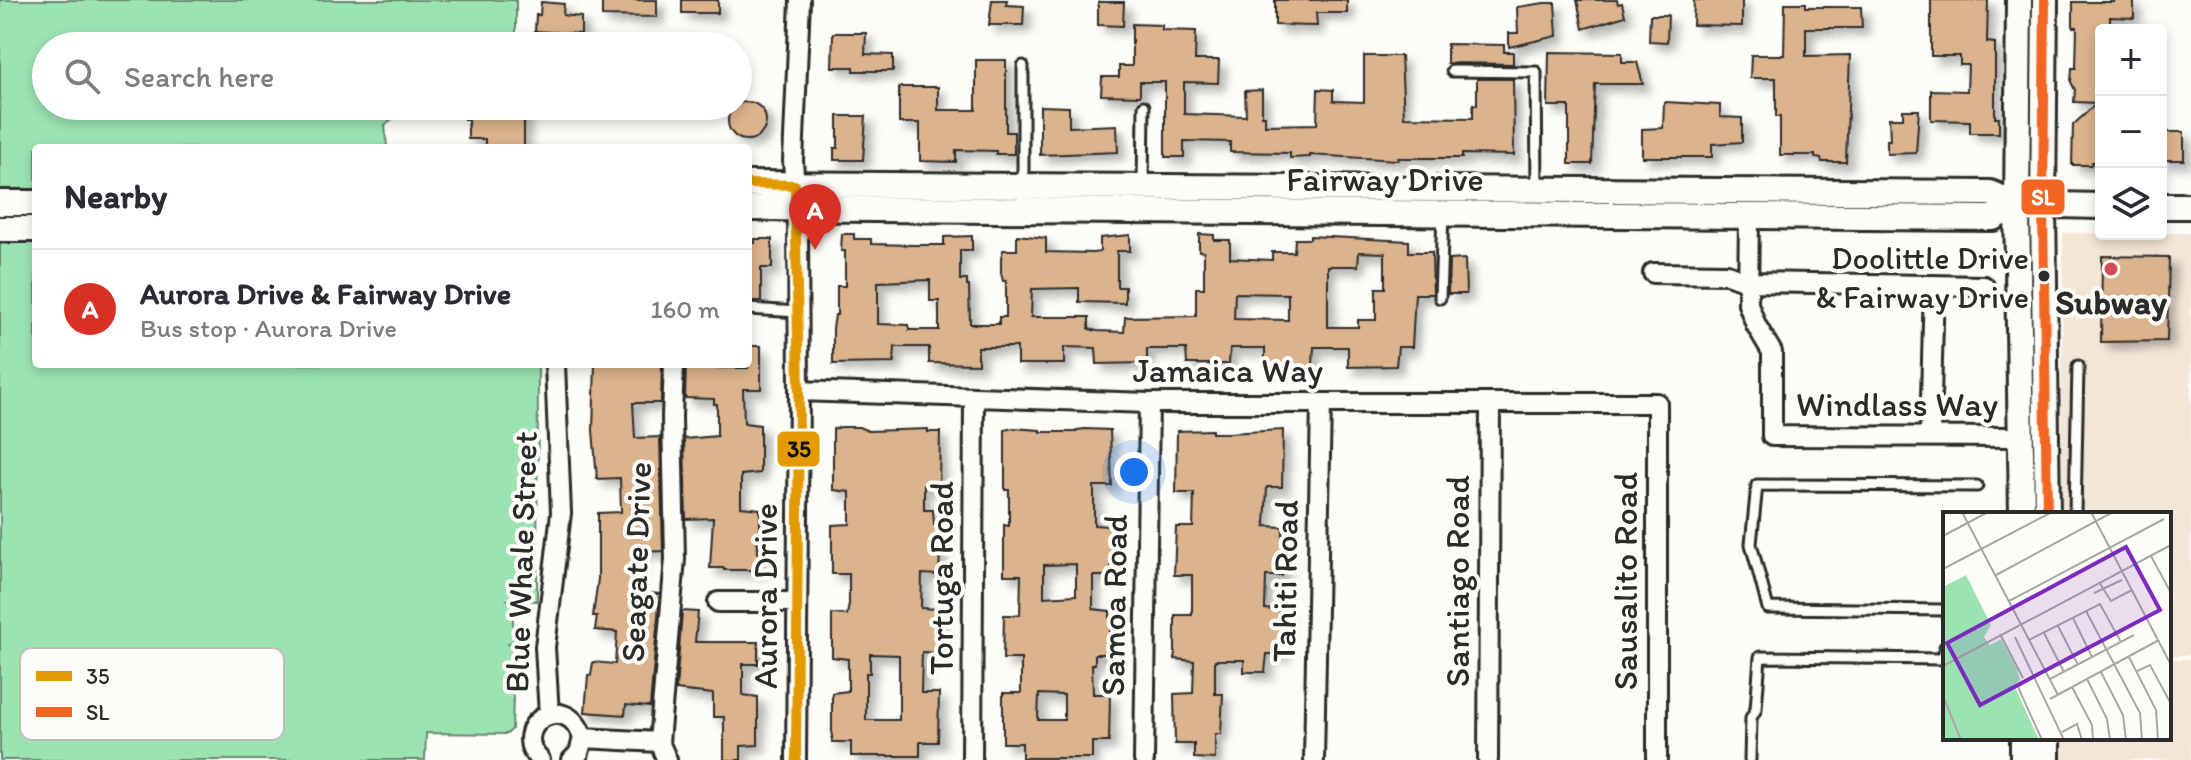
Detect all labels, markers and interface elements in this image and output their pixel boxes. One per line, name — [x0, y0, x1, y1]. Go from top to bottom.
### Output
map controls — [2095, 24, 2167, 240]
button: + — [2095, 24, 2167, 96]
search box — [32, 32, 752, 120]
icon: search — [60, 54, 104, 98]
text: Search here — [124, 58, 274, 95]
button: − — [2095, 96, 2167, 168]
street label: Fairway Drive — [1286, 159, 1484, 200]
button: layers — [2095, 168, 2167, 240]
text: Nearby — [64, 176, 167, 217]
line badge: SL — [2020, 178, 2066, 216]
pin: A — [789, 184, 841, 250]
text: SL — [2031, 184, 2056, 211]
place label: Doolittle Drive & Fairway Drive — [1815, 239, 2029, 316]
marker: Subway — [2102, 260, 2120, 278]
marker: Doolittle Drive & Fairway Drive — [2036, 268, 2052, 284]
text: Aurora Drive & Fairway Drive — [140, 275, 511, 312]
place label: Subway — [2055, 282, 2168, 323]
text: A — [82, 293, 98, 325]
text: 160 m — [650, 293, 720, 325]
text: Bus stop · Aurora Drive — [140, 312, 397, 344]
street label: Jamaica Way — [1133, 350, 1323, 391]
street label: Windlass Way — [1796, 384, 1998, 425]
street label: Blue Whale Street — [496, 430, 546, 694]
line badge: 35 — [776, 430, 821, 468]
text: 35 — [787, 436, 811, 463]
your location — [1114, 452, 1154, 492]
street label: Seagate Drive — [612, 461, 660, 663]
street label: Sausalito Road — [1605, 472, 1646, 690]
street label: Santiago Road — [1437, 475, 1478, 687]
street label: Tortuga Road — [921, 481, 962, 675]
street label: Tahiti Road — [1263, 499, 1307, 663]
street label: Aurora Drive — [745, 503, 786, 689]
inset map — [1943, 512, 2171, 740]
street label: Samoa Road — [1092, 513, 1136, 696]
legend — [20, 648, 284, 740]
text: 35 — [86, 663, 110, 690]
text: SL — [86, 699, 109, 726]

